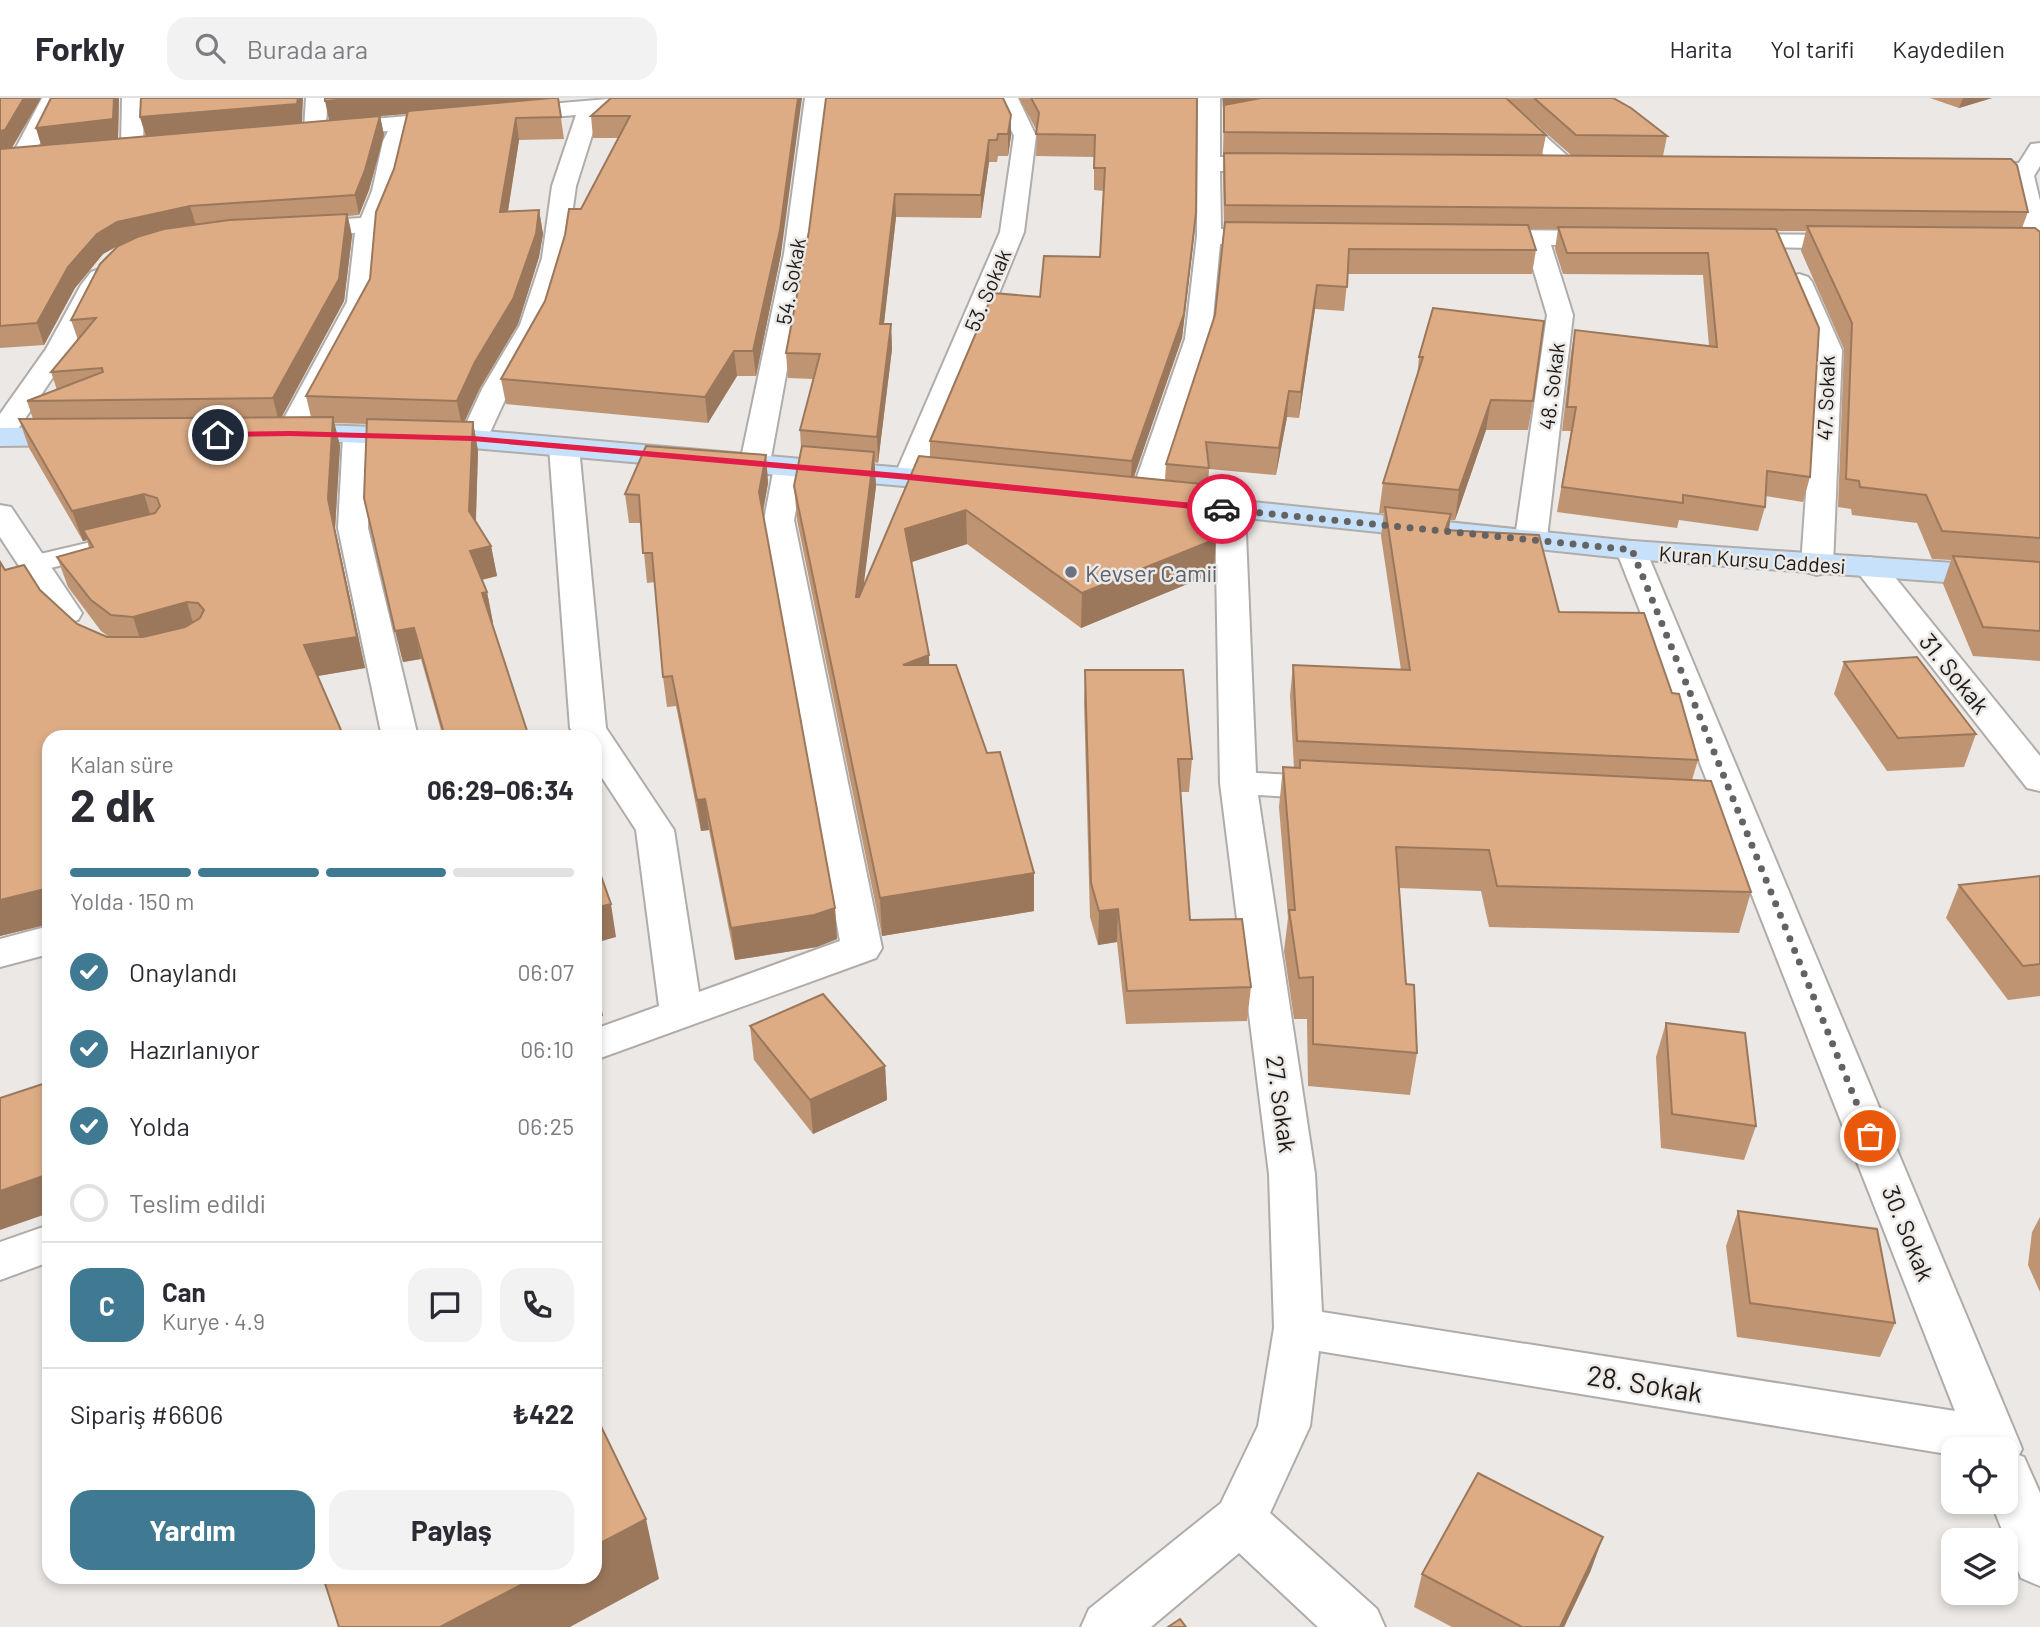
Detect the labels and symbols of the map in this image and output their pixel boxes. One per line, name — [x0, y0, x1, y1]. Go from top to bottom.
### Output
street label: 54. Sokak — [770, 236, 810, 326]
street label: 53. Sokak — [959, 245, 1015, 335]
street label: 48. Sokak — [1533, 341, 1569, 431]
street label: 47. Sokak — [1811, 355, 1839, 441]
pin — [188, 405, 248, 465]
courier — [1187, 474, 1257, 544]
street label: Kuran Kursu Caddesi — [1658, 540, 1846, 578]
place label: Kevser Camii — [1085, 558, 1217, 587]
marker: Kevser Camii — [1063, 564, 1079, 580]
street label: 31. Sokak — [1914, 627, 1996, 719]
street label: 27. Sokak — [1261, 1054, 1303, 1154]
pin — [1840, 1106, 1900, 1166]
street label: 30. Sokak — [1877, 1181, 1941, 1285]
street label: 28. Sokak — [1585, 1357, 1705, 1409]

